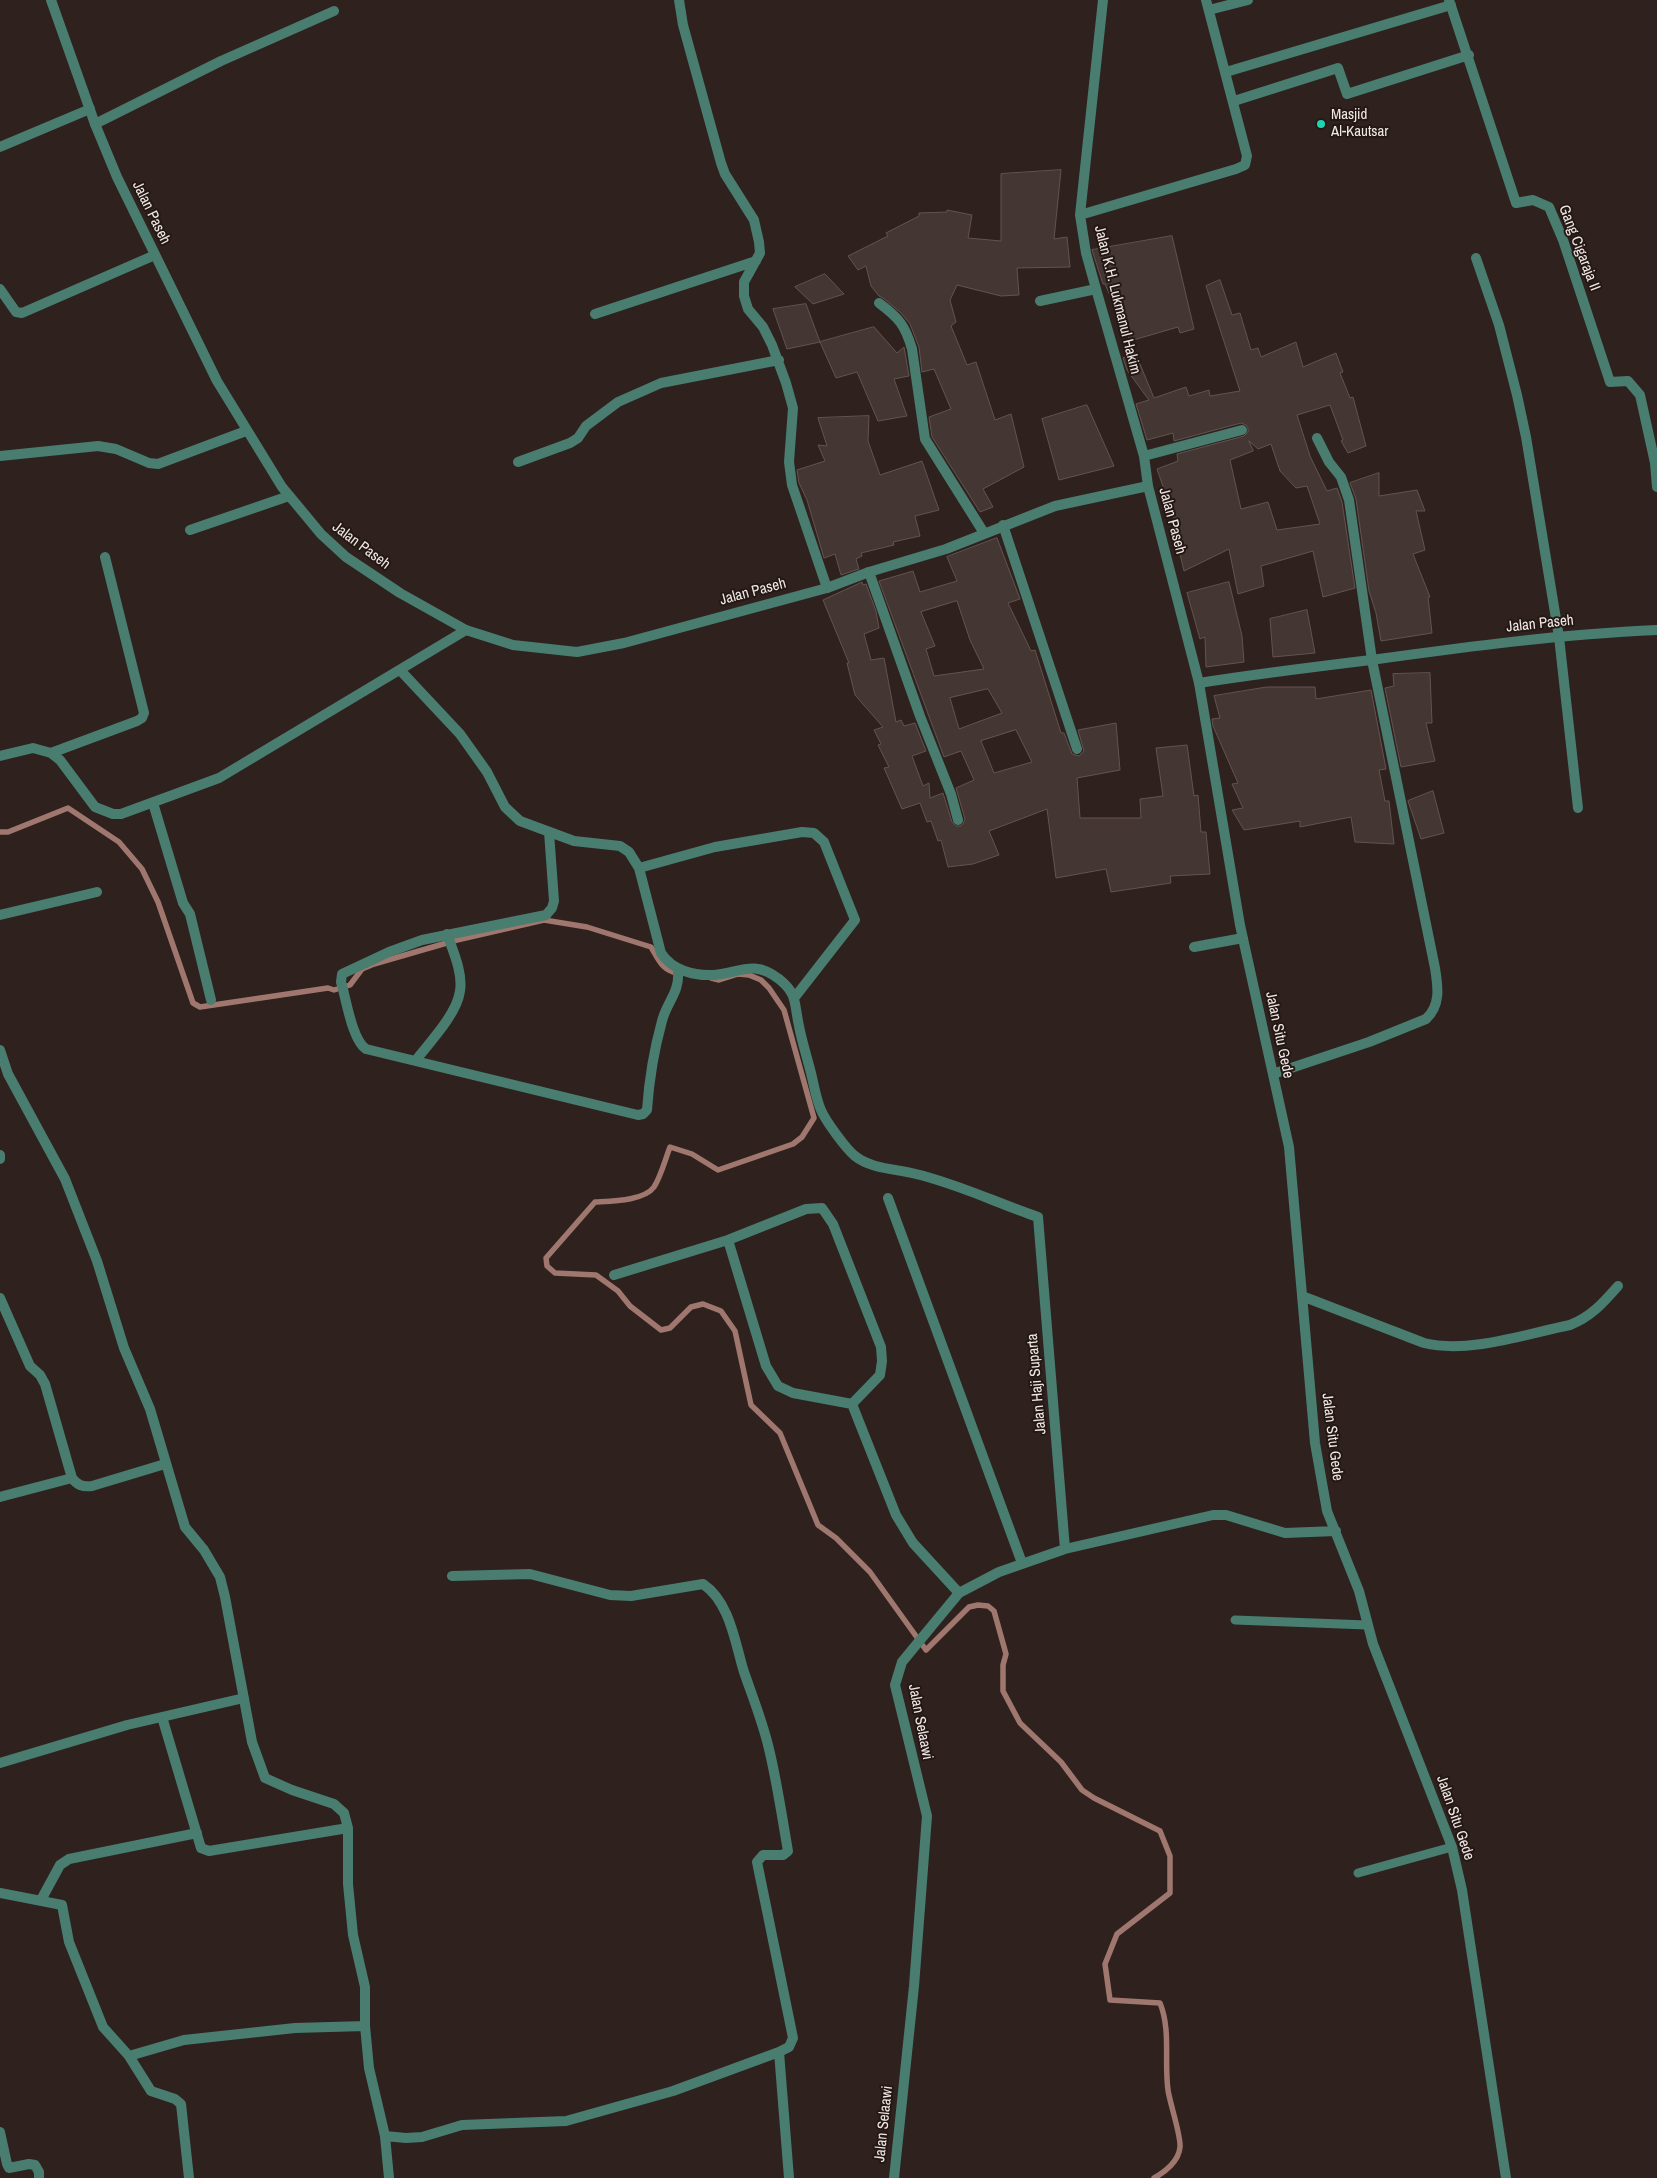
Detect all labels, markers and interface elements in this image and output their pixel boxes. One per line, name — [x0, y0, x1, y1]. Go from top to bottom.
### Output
place label: Masjid Al-Kautsar — [1331, 106, 1388, 141]
marker: Masjid Al-Kautsar — [1315, 118, 1327, 130]
street label: Jalan Paseh — [128, 179, 174, 247]
street label: Gang Cigaraja II — [1554, 203, 1604, 293]
street label: Jalan K.H. Lukmanul Hakim — [1090, 224, 1144, 376]
street label: Jalan Paseh — [1155, 486, 1189, 556]
street label: Jalan Paseh — [329, 518, 393, 574]
street label: Jalan Paseh — [718, 575, 788, 609]
street label: Jalan Paseh — [1505, 612, 1575, 636]
street label: Jalan Situ Gede — [1261, 990, 1297, 1080]
street label: Jalan Haji Suparta — [1024, 1333, 1050, 1435]
street label: Jalan Situ Gede — [1318, 1392, 1346, 1482]
street label: Jalan Selaawi — [904, 1683, 936, 1761]
street label: Jalan Situ Gede — [1432, 1773, 1478, 1863]
street label: Jalan Selaawi — [871, 2085, 897, 2163]

